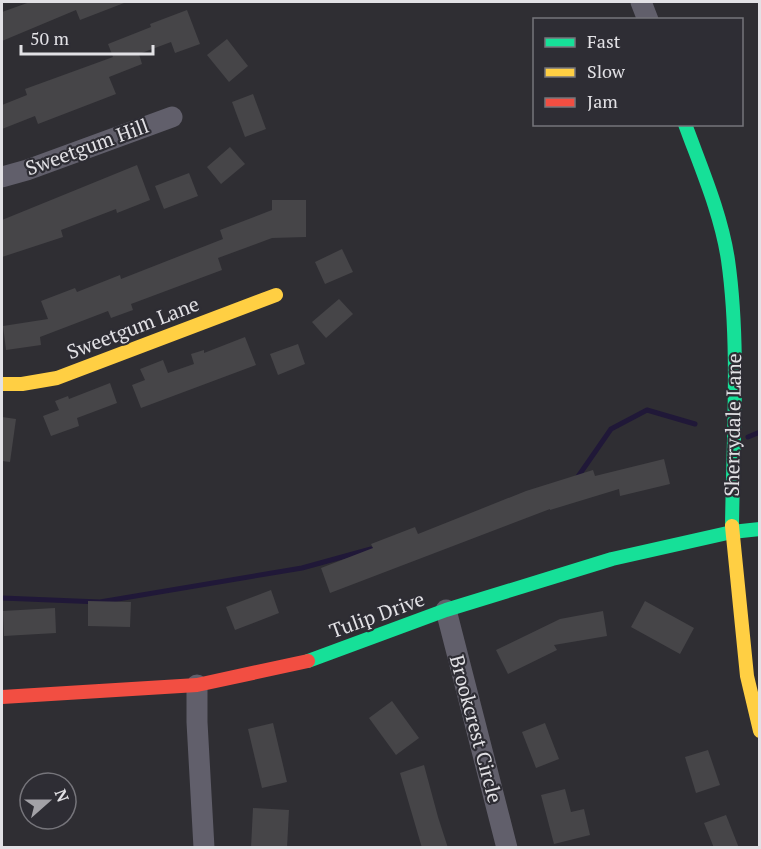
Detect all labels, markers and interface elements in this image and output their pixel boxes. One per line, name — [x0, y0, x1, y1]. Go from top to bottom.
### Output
scale bar — [21, 18, 153, 56]
legend — [533, 18, 743, 126]
text: 50 m — [30, 26, 70, 50]
text: Fast — [587, 29, 621, 53]
text: Slow — [587, 59, 626, 83]
text: Jam — [587, 89, 618, 113]
street label: Sweetgum Hill — [21, 112, 152, 181]
street label: Sweetgum Lane — [63, 290, 203, 365]
street label: Sherrydale Lane — [718, 353, 747, 497]
street label: Tulip Drive — [326, 585, 428, 644]
street label: Brookcrest Circle — [444, 652, 509, 806]
north arrow — [18, 771, 78, 831]
text: N — [50, 786, 74, 805]

